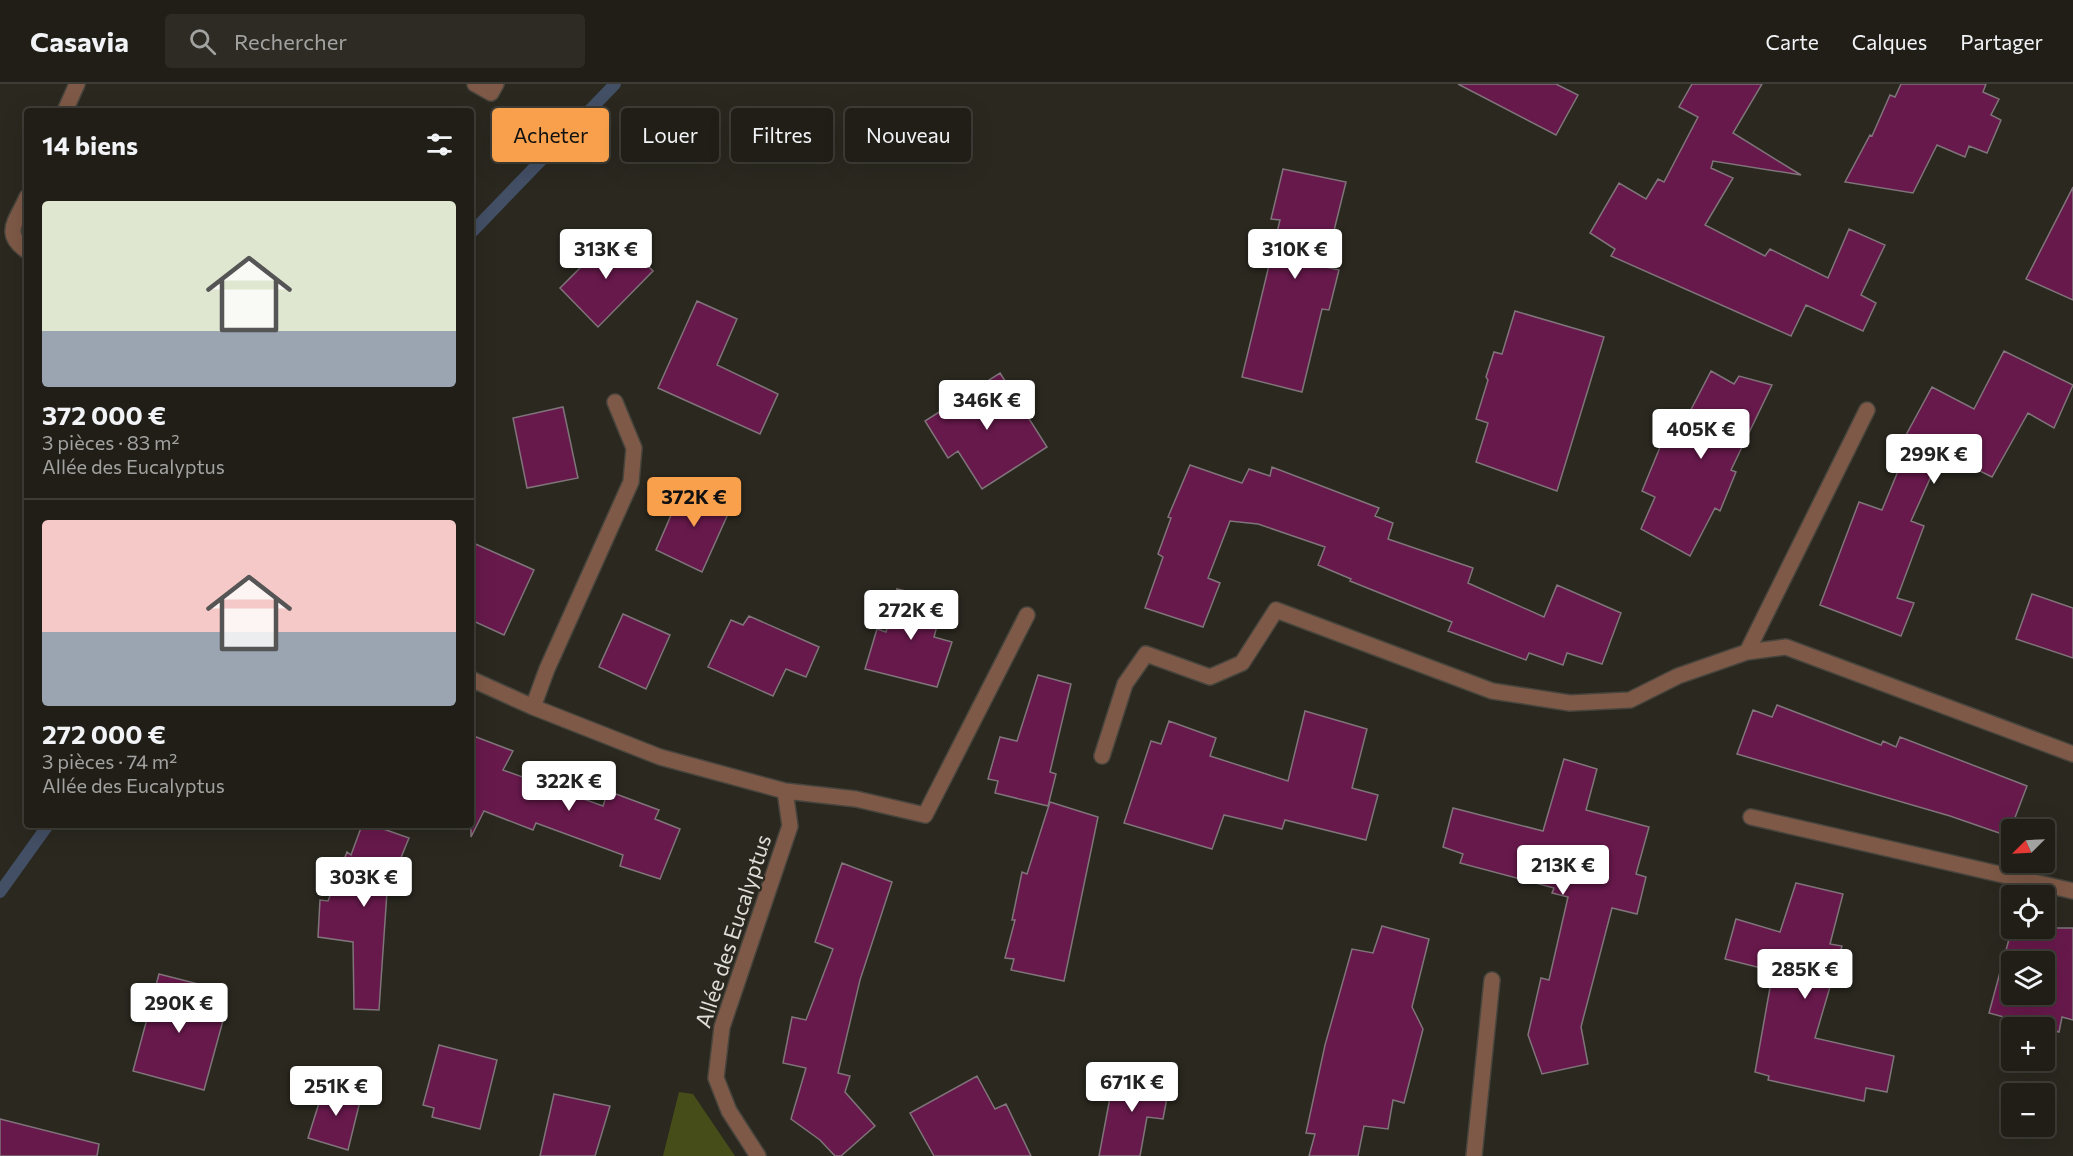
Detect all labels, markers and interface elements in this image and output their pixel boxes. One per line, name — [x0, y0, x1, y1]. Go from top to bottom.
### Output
search box — [165, 14, 585, 68]
text: Casavia — [30, 24, 129, 58]
icon: search — [186, 25, 219, 58]
text: Rechercher — [234, 28, 347, 55]
text: Carte — [1766, 29, 1819, 54]
text: Calques — [1852, 29, 1927, 54]
text: Partager — [1960, 29, 2043, 54]
chip: Acheter — [492, 108, 609, 162]
chip: Louer — [621, 108, 719, 162]
chip: Filtres — [731, 108, 833, 162]
chip: Nouveau — [845, 108, 971, 162]
icon: filters — [423, 128, 456, 161]
text: 14 biens — [42, 129, 138, 160]
pin: 313K € — [557, 229, 655, 280]
pin: 310K € — [1246, 229, 1344, 280]
text: 313K € — [574, 236, 638, 260]
text: 310K € — [1262, 236, 1328, 260]
icon: home — [195, 240, 303, 348]
pin: 346K € — [938, 380, 1036, 431]
text: 346K € — [953, 387, 1021, 411]
text: 372 000 € — [42, 399, 166, 430]
pin: 405K € — [1652, 409, 1750, 460]
text: 405K € — [1666, 416, 1736, 440]
text: 3 pièces · 83 m² — [42, 430, 180, 454]
pin: 299K € — [1885, 434, 1983, 485]
text: 299K € — [1900, 441, 1968, 465]
text: Allée des Eucalyptus — [42, 454, 225, 478]
pin: 372K € — [645, 477, 743, 528]
text: 372K € — [661, 484, 727, 508]
icon: home — [195, 559, 303, 667]
pin: 272K € — [862, 590, 960, 641]
text: 272K € — [878, 597, 944, 621]
text: 272 000 € — [42, 718, 166, 749]
text: 3 pièces · 74 m² — [42, 749, 177, 773]
pin: 322K € — [520, 761, 618, 812]
text: 322K € — [536, 768, 602, 792]
text: Allée des Eucalyptus — [42, 773, 225, 797]
north arrow — [2001, 819, 2055, 873]
map controls — [2001, 819, 2055, 1137]
street label: Allée des Eucalyptus — [689, 831, 776, 1031]
pin: 213K € — [1514, 845, 1612, 896]
text: 213K € — [1531, 852, 1595, 876]
pin: 303K € — [315, 857, 413, 908]
text: 303K € — [330, 864, 398, 888]
button: locate — [2001, 885, 2055, 939]
pin: 285K € — [1756, 949, 1854, 1000]
button: layers — [2001, 951, 2055, 1005]
text: 285K € — [1771, 956, 1839, 980]
pin: 290K € — [130, 983, 228, 1034]
text: 290K € — [145, 990, 213, 1014]
button: + — [2001, 1017, 2055, 1071]
pin: 671K € — [1083, 1062, 1181, 1113]
pin: 251K € — [287, 1066, 385, 1117]
text: 671K € — [1100, 1069, 1164, 1093]
text: 251K € — [304, 1073, 368, 1097]
button: − — [2001, 1083, 2055, 1137]

